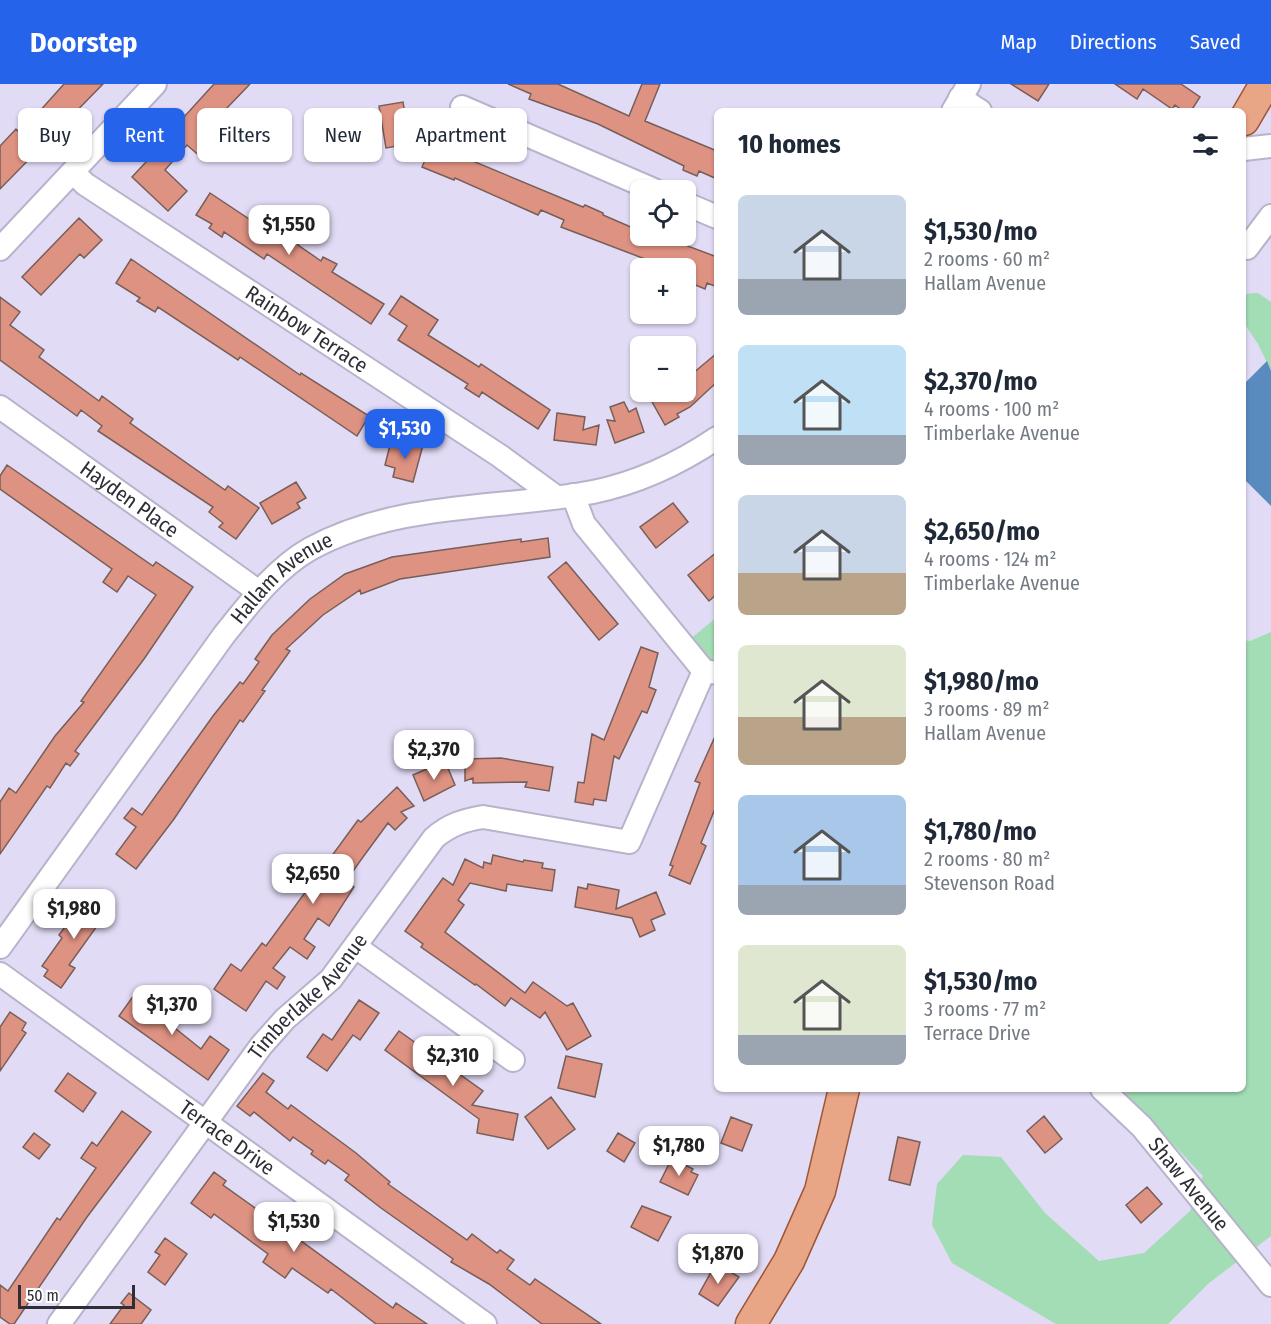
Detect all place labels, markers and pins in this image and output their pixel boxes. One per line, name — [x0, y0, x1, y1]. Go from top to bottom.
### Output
pin: $1,550 — [240, 205, 338, 256]
pin: $1,530 — [356, 409, 454, 460]
pin: $2,370 — [385, 730, 483, 781]
pin: $2,650 — [264, 854, 362, 905]
pin: $1,980 — [25, 889, 123, 940]
pin: $1,370 — [123, 985, 221, 1036]
pin: $2,310 — [404, 1036, 502, 1087]
pin: $1,780 — [630, 1126, 728, 1177]
pin: $1,530 — [245, 1202, 343, 1253]
pin: $1,870 — [669, 1234, 767, 1285]

